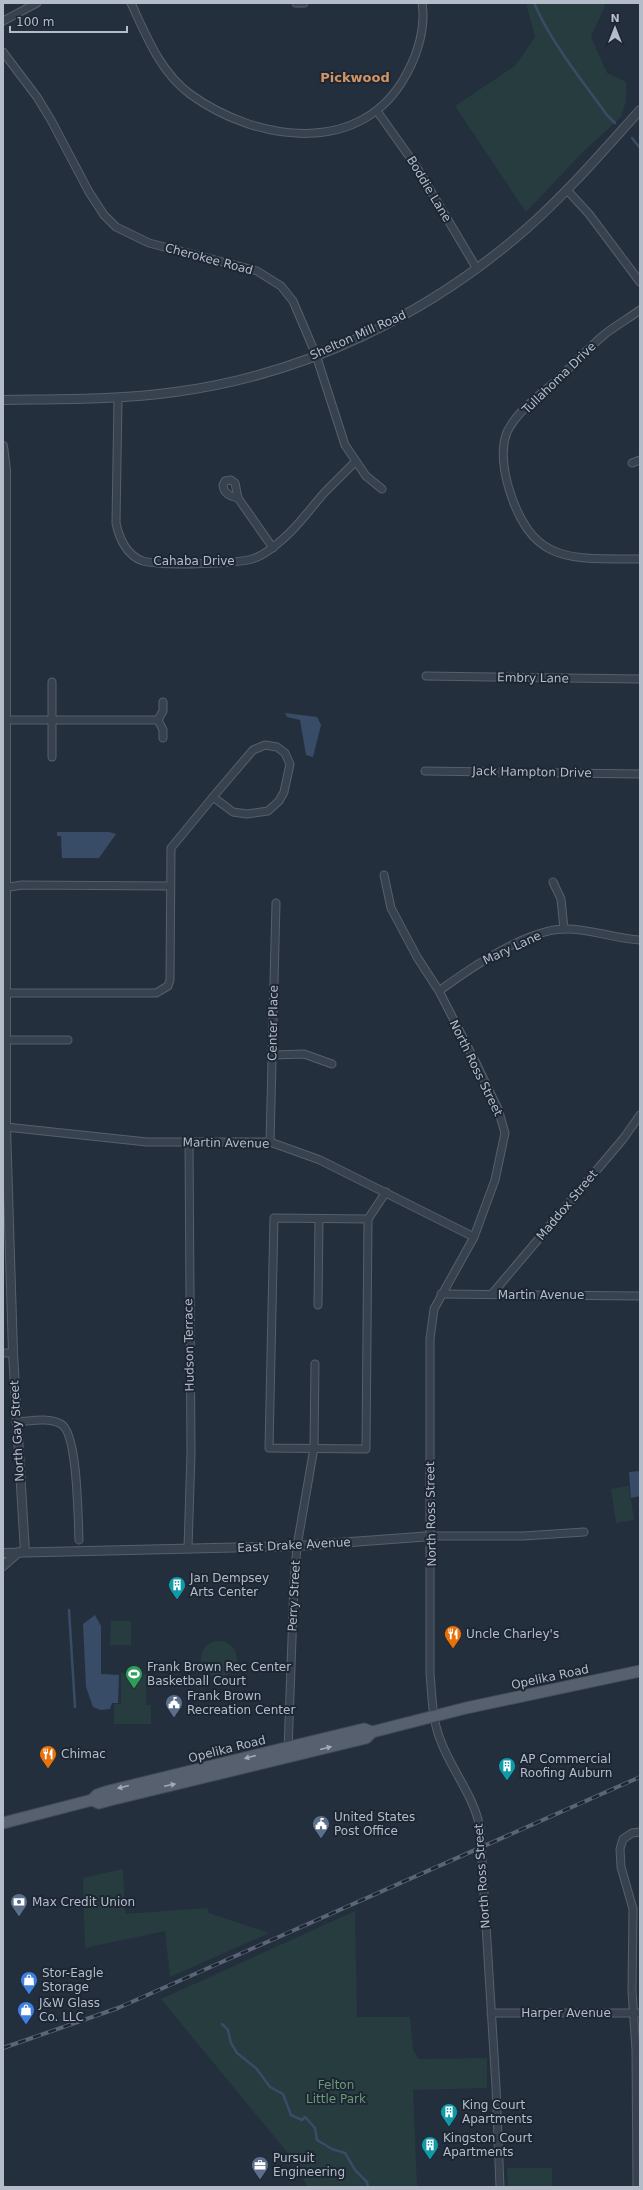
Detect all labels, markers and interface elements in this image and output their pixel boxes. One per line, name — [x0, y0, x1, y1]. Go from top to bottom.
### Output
scale bar — [10, 8, 127, 34]
north arrow — [595, 8, 635, 48]
text: N — [610, 12, 620, 25]
text: 100 m — [16, 15, 54, 29]
district label: Pickwood — [320, 70, 390, 85]
street label: Boddie Lane — [404, 154, 454, 224]
street label: Cherokee Road — [163, 241, 255, 277]
street label: Shelton Mill Road — [308, 308, 408, 362]
street label: Tullahoma Drive — [519, 339, 599, 417]
street label: Cahaba Drive — [153, 554, 235, 568]
street label: Embry Lane — [497, 670, 569, 686]
street label: Jack Hampton Drive — [471, 764, 592, 780]
street label: Mary Lane — [481, 928, 543, 968]
street label: Center Place — [265, 985, 281, 1061]
street label: North Ross Street — [447, 1018, 505, 1119]
street label: Martin Avenue — [183, 1135, 269, 1151]
street label: Maddox Street — [534, 1167, 601, 1243]
street label: Martin Avenue — [498, 1288, 584, 1302]
street label: Hudson Terrace — [181, 1298, 197, 1392]
street label: North Gay Street — [7, 1380, 27, 1482]
street label: North Ross Street — [423, 1461, 439, 1567]
street label: East Drake Avenue — [237, 1535, 351, 1555]
street label: Perry Street — [285, 1560, 303, 1632]
place label: Jan Dempsey Arts Center — [189, 1571, 269, 1599]
building icon: Jan Dempsey Arts Center — [167, 1575, 187, 1600]
restaurant icon: Uncle Charley's — [443, 1624, 463, 1649]
place label: Uncle Charley's — [466, 1627, 559, 1641]
place label: Frank Brown Rec Center Basketball Court — [147, 1660, 291, 1688]
street label: Opelika Road — [510, 1662, 590, 1692]
sports icon: Frank Brown Rec Center Basketball Court — [124, 1664, 144, 1689]
place label: Frank Brown Recreation Center — [187, 1689, 295, 1717]
public building icon: Frank Brown Recreation Center — [164, 1693, 184, 1718]
street label: Opelika Road — [187, 1733, 267, 1765]
restaurant icon: Chimac — [38, 1744, 58, 1769]
one-way arrow — [320, 1745, 332, 1751]
place label: Chimac — [61, 1747, 106, 1761]
place label: AP Commercial Roofing Auburn — [520, 1752, 612, 1780]
one-way arrow — [243, 1754, 256, 1760]
building icon: AP Commercial Roofing Auburn — [497, 1756, 517, 1781]
one-way arrow — [164, 1782, 177, 1788]
one-way arrow — [117, 1785, 130, 1791]
place label: United States Post Office — [334, 1810, 415, 1838]
public building icon: United States Post Office — [311, 1814, 331, 1839]
street label: North Ross Street — [471, 1823, 493, 1929]
bank icon: Max Credit Union — [9, 1892, 29, 1917]
place label: Max Credit Union — [32, 1895, 135, 1909]
place label: Stor-Eagle Storage — [42, 1966, 103, 1994]
shop icon: Stor-Eagle Storage — [19, 1970, 39, 1995]
place label: J&W Glass Co. LLC — [38, 1996, 100, 2024]
shop icon: J&W Glass Co. LLC — [16, 2000, 36, 2025]
street label: Harper Avenue — [521, 2006, 611, 2020]
park label: Felton Little Park — [306, 2078, 366, 2106]
place label: King Court Apartments — [462, 2098, 532, 2126]
building icon: King Court Apartments — [439, 2102, 459, 2127]
place label: Kingston Court Apartments — [443, 2131, 532, 2159]
building icon: Kingston Court Apartments — [420, 2135, 440, 2160]
place label: Pursuit Engineering — [273, 2151, 345, 2179]
office icon: Pursuit Engineering — [250, 2155, 270, 2180]

